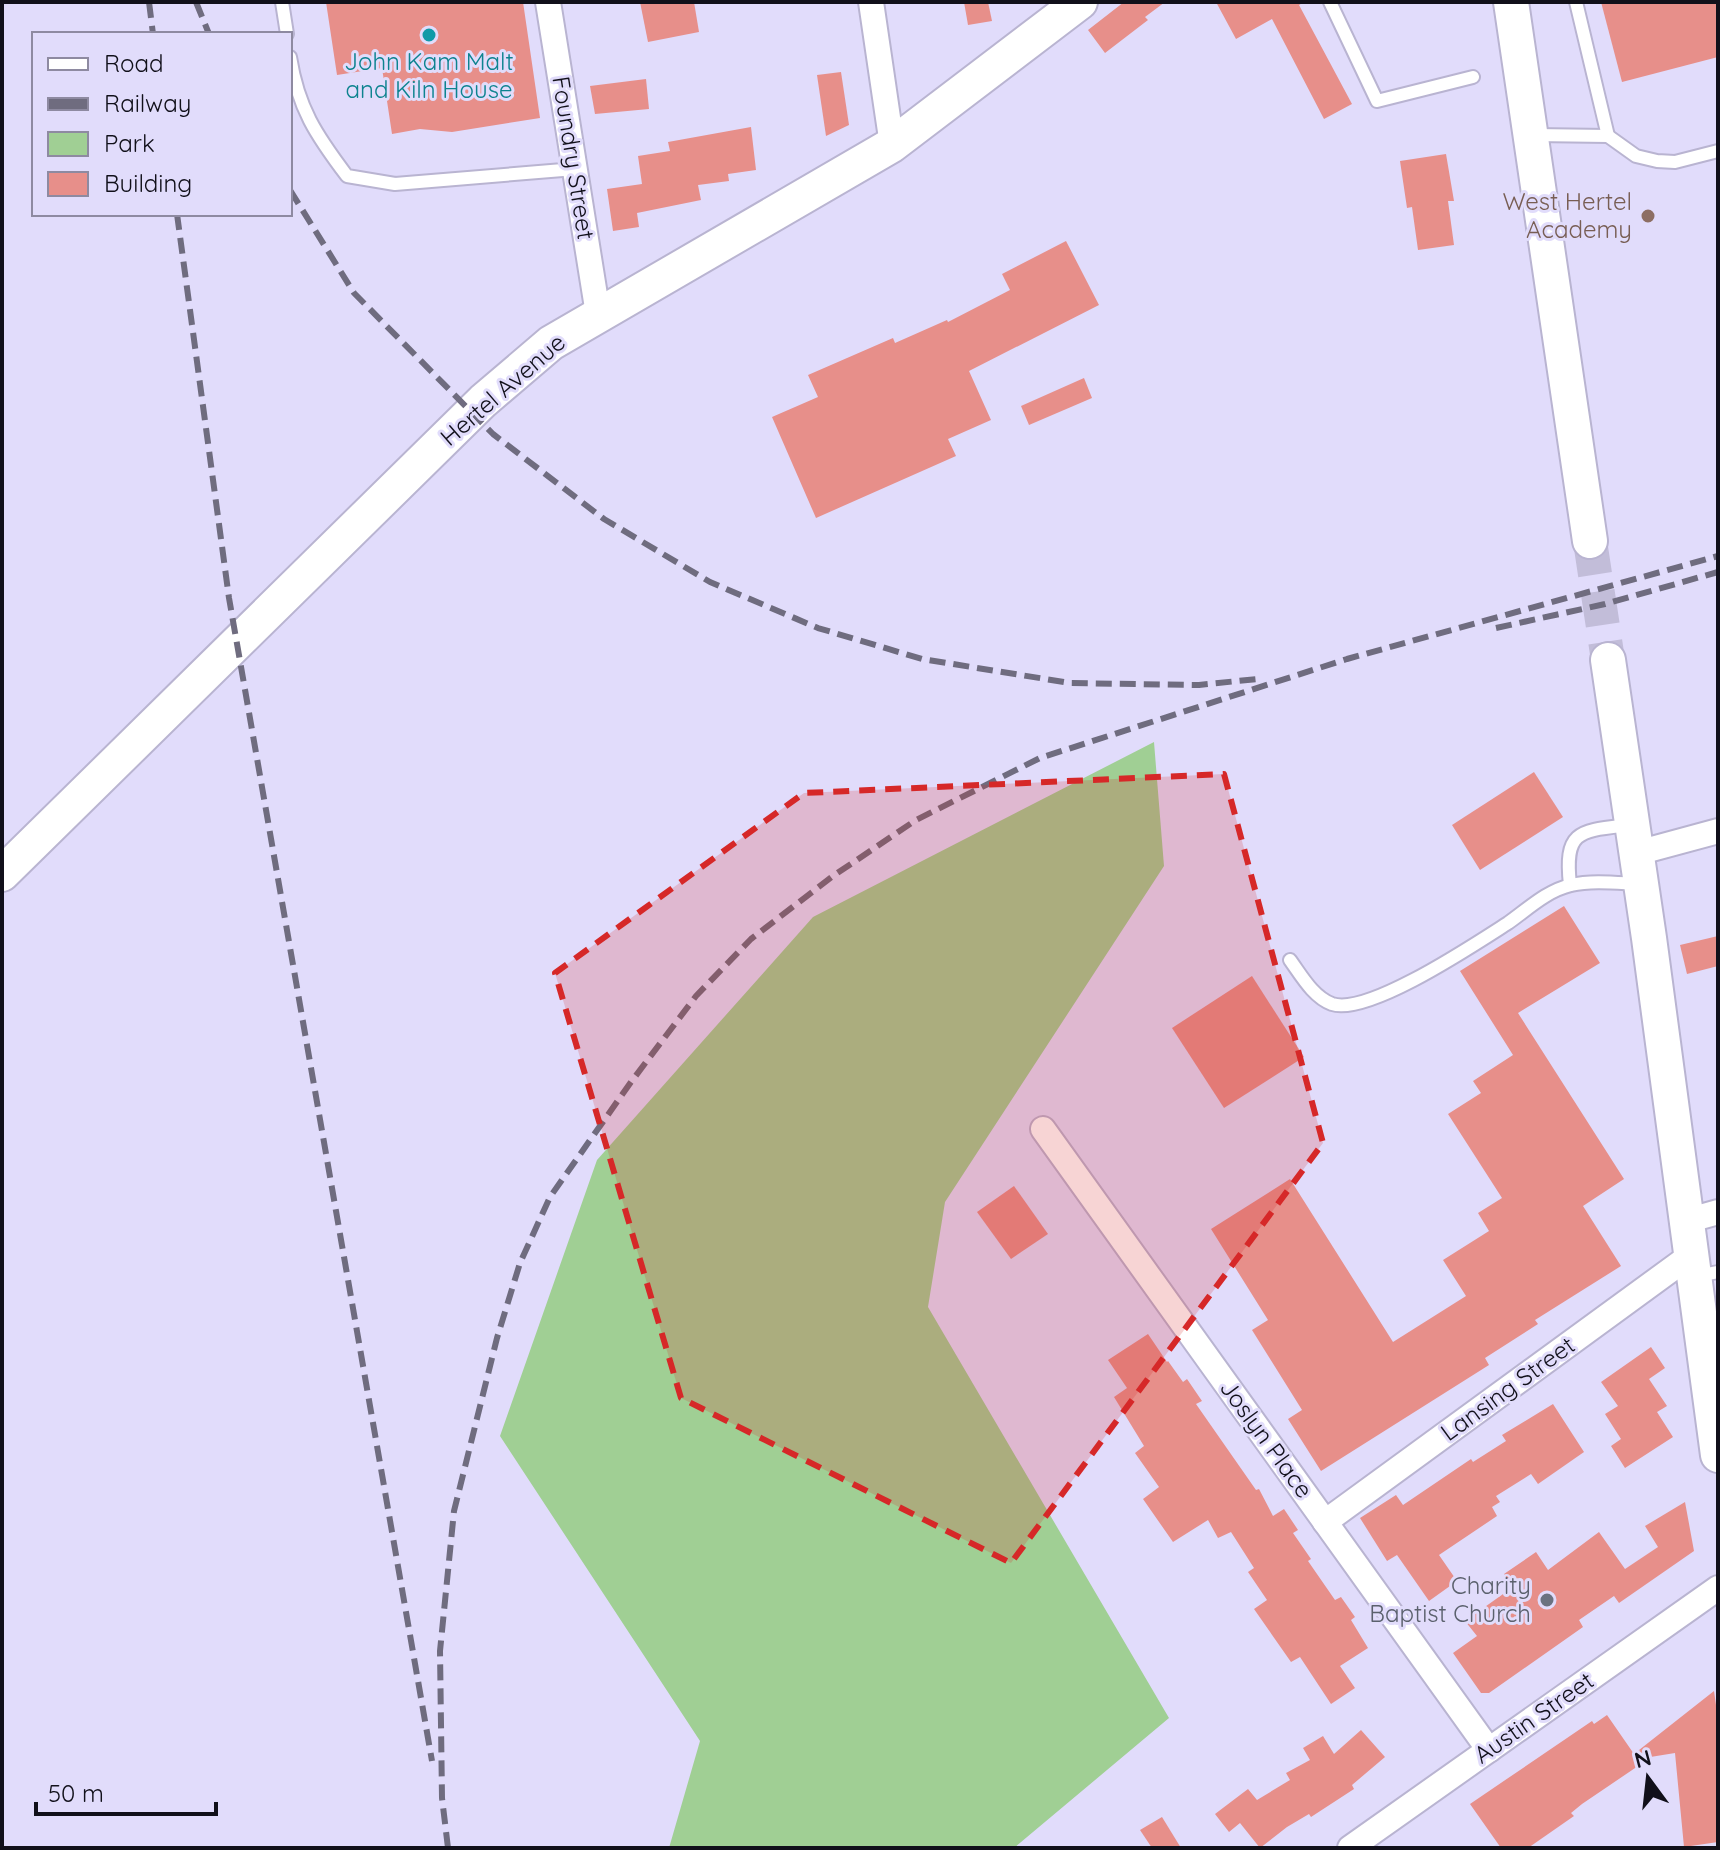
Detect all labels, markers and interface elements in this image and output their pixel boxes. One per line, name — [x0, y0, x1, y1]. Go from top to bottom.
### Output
marker: John Kam Malt and Kiln House — [420, 26, 438, 44]
legend — [32, 32, 292, 216]
place label: John Kam Malt and Kiln House — [344, 46, 514, 104]
text: Road — [104, 48, 164, 78]
street label: Foundry Street — [546, 74, 602, 242]
text: Railway — [104, 88, 191, 118]
text: Park — [104, 128, 155, 158]
text: Building — [104, 168, 192, 198]
place label: West Hertel Academy — [1502, 186, 1632, 244]
marker: West Hertel Academy — [1639, 207, 1657, 225]
street label: Hertel Avenue — [434, 327, 571, 452]
street label: Lansing Street — [1434, 1329, 1580, 1447]
street label: Joslyn Place — [1214, 1373, 1320, 1503]
place label: Charity Baptist Church — [1369, 1570, 1531, 1628]
marker: Charity Baptist Church — [1538, 1591, 1556, 1609]
street label: Austin Street — [1468, 1665, 1599, 1769]
north arrow — [1608, 1738, 1688, 1818]
text: N — [1631, 1743, 1654, 1774]
scale bar — [36, 1766, 216, 1816]
text: 50 m — [48, 1778, 104, 1808]

